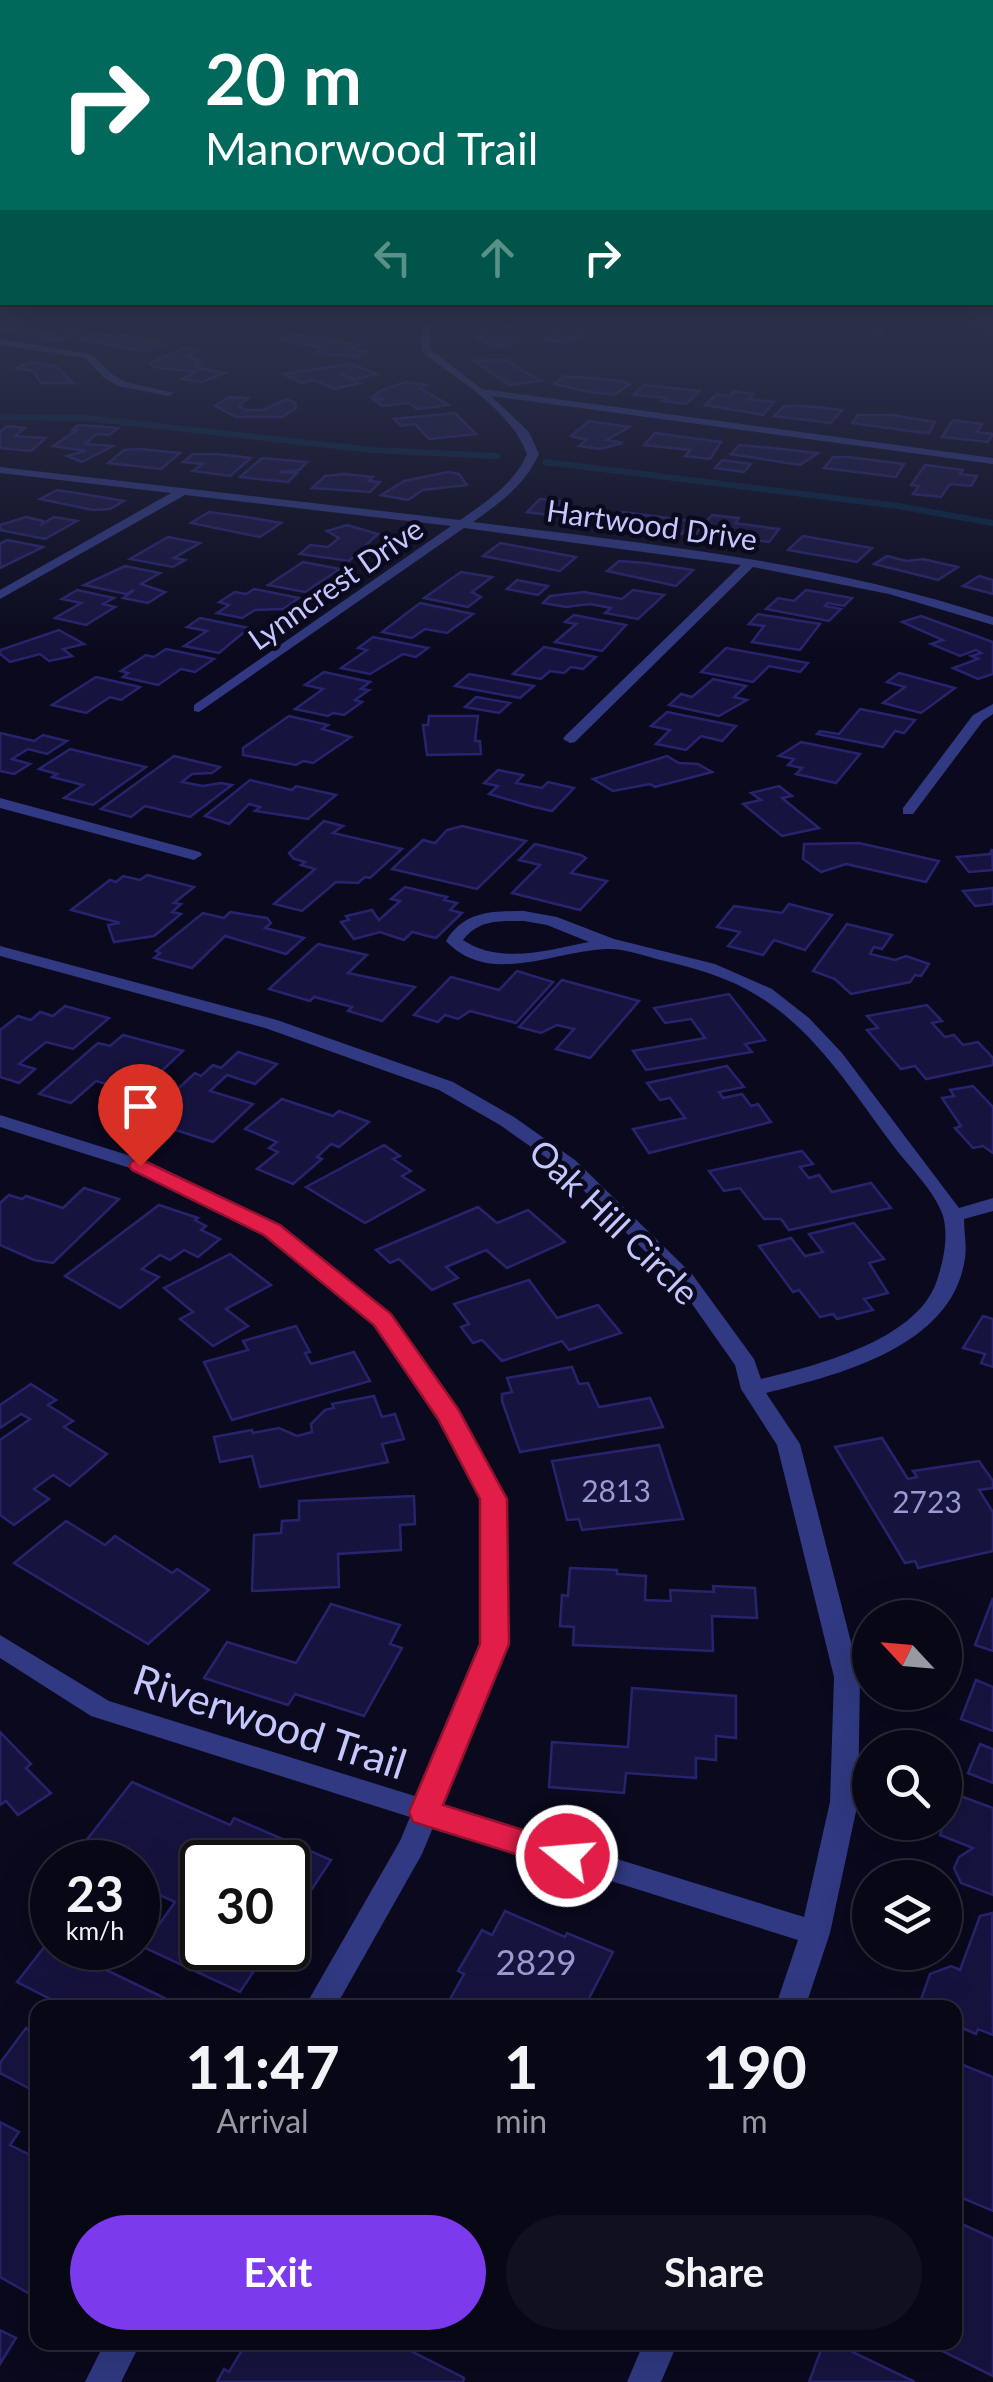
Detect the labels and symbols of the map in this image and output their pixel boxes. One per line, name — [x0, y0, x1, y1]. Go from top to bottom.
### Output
street label: Hartwood Drive — [544, 491, 760, 557]
street label: Lynncrest Drive — [241, 509, 429, 657]
pin — [98, 1064, 183, 1167]
street label: Oak Hill Circle — [522, 1130, 708, 1312]
house number: 2813 — [581, 1472, 651, 1508]
house number: 2723 — [892, 1483, 962, 1519]
north arrow — [852, 1600, 962, 1710]
street label: Riverwood Trail — [127, 1653, 413, 1789]
position arrow — [515, 1804, 619, 1908]
speed limit sign: 30 — [180, 1840, 310, 1970]
house number: 2829 — [495, 1940, 577, 1982]

